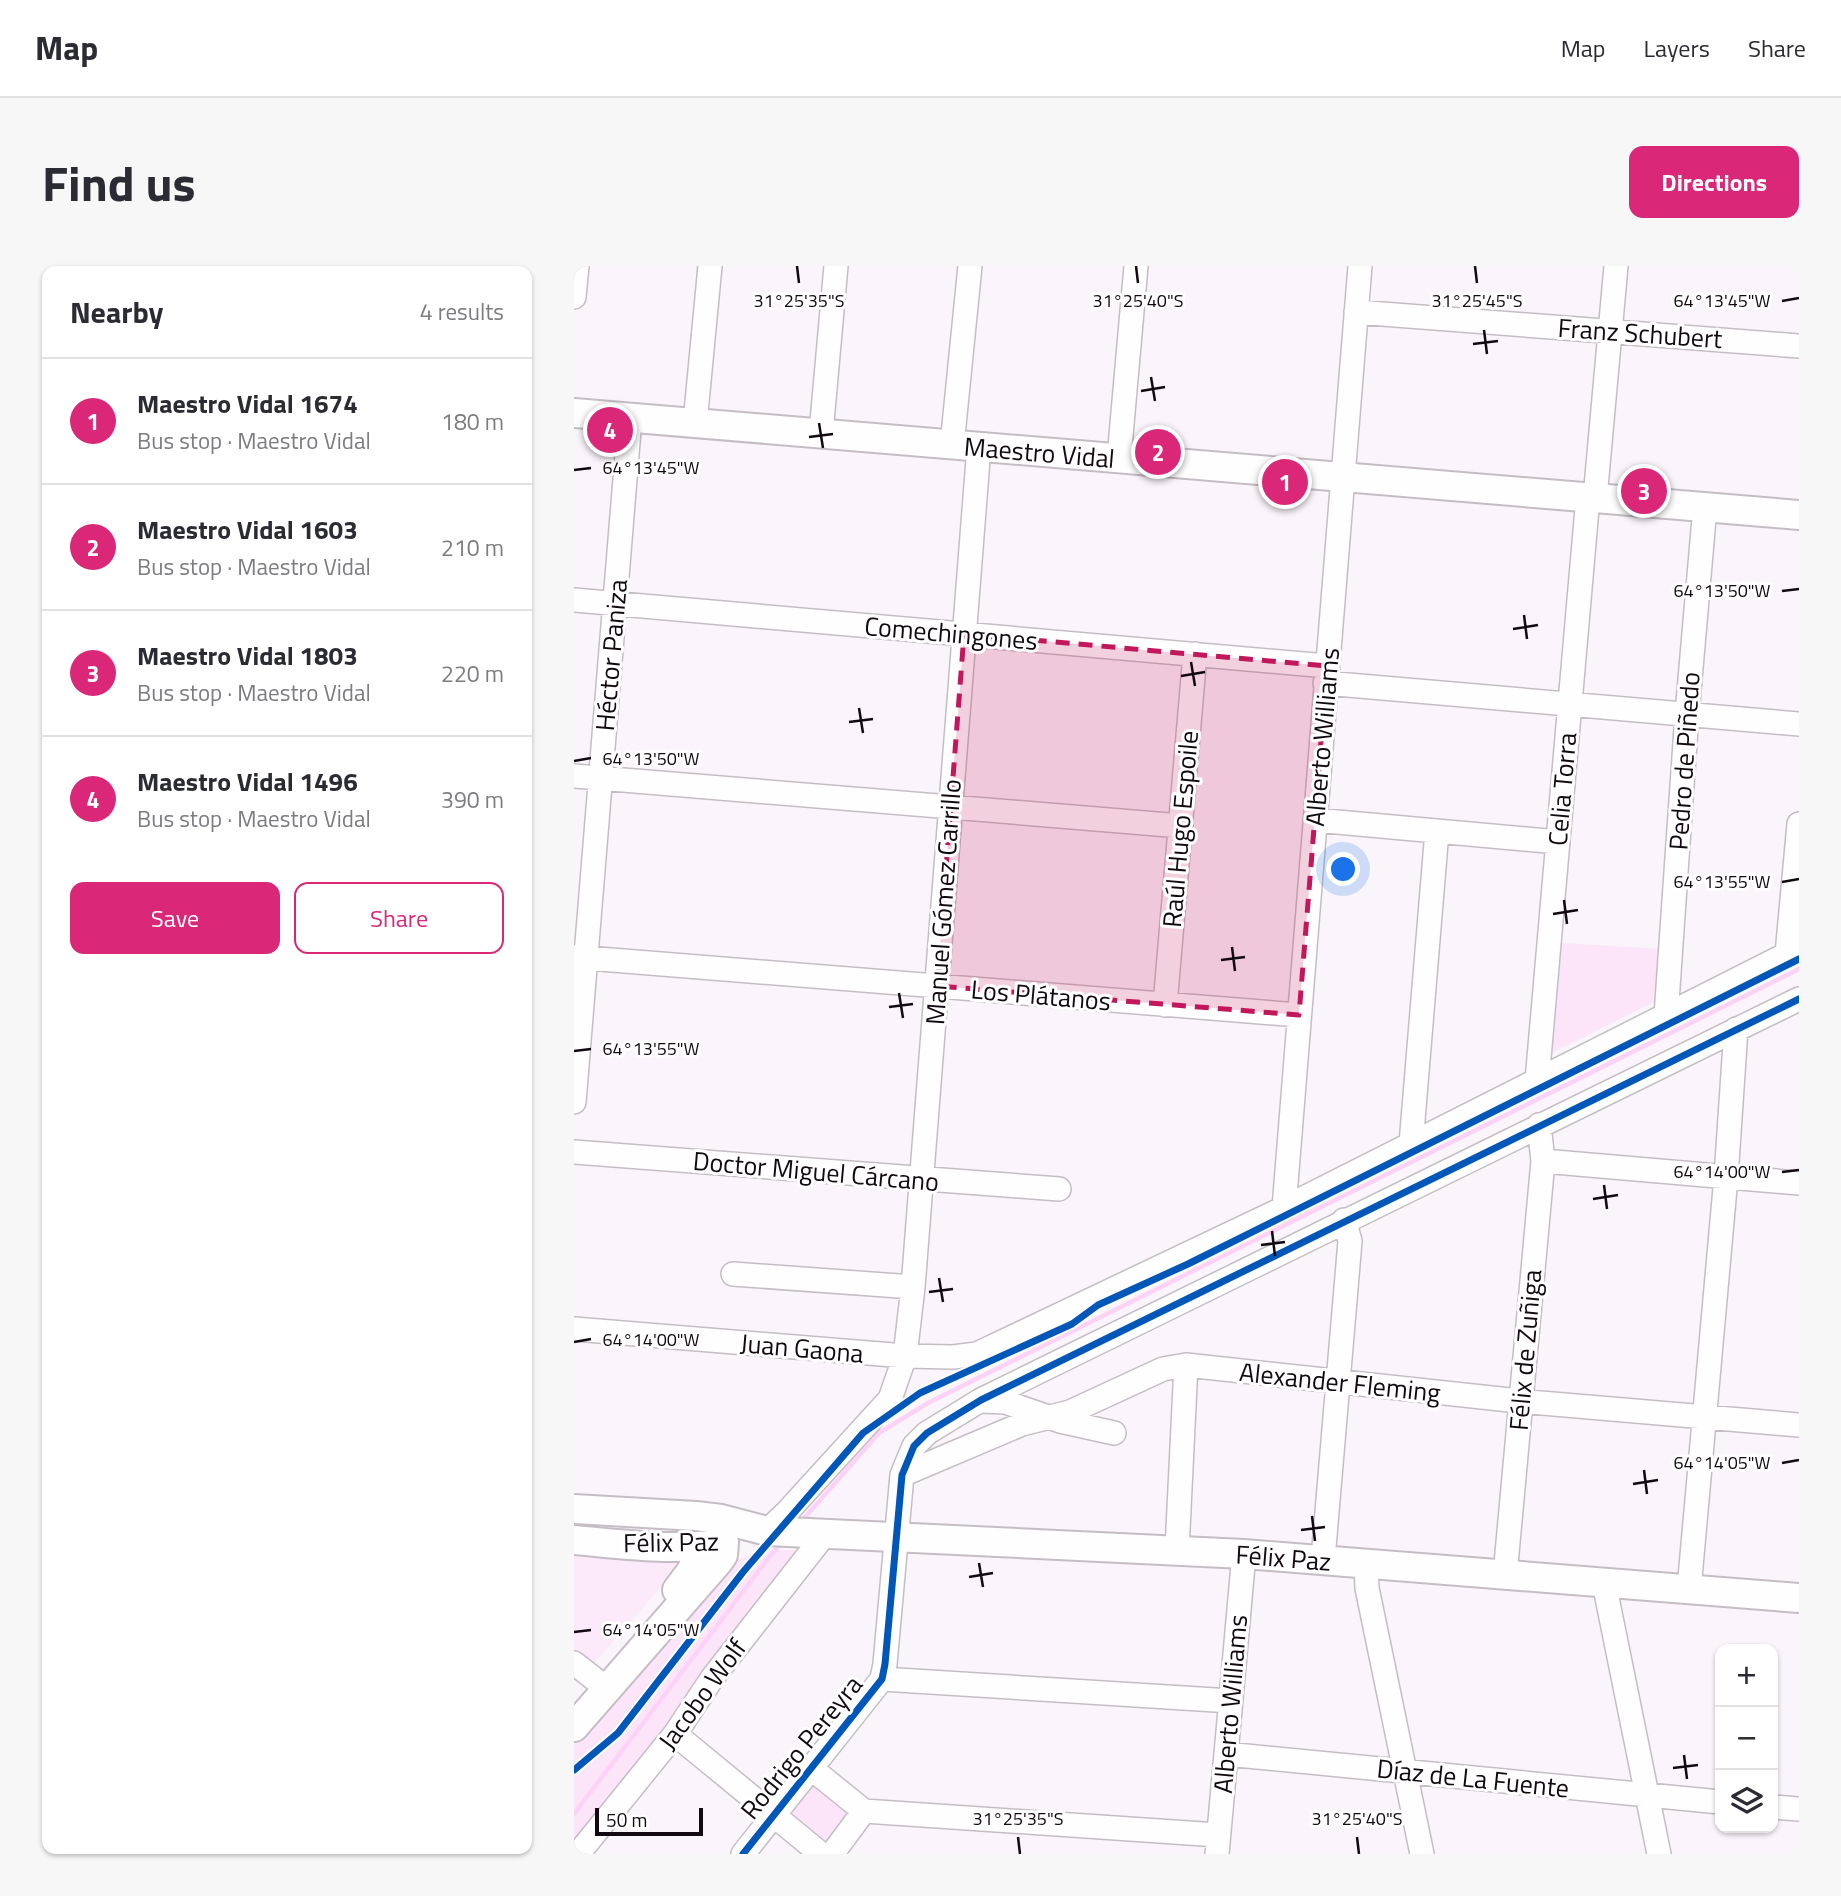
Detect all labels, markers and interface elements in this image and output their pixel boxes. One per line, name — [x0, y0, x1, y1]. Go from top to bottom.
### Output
text: Map — [35, 23, 98, 73]
text: Map — [1561, 30, 1606, 66]
text: Layers — [1644, 30, 1710, 66]
text: Share — [1748, 30, 1806, 66]
text: Find us — [42, 145, 196, 220]
button: Directions — [1629, 146, 1799, 218]
text: 31°25'35"S — [754, 287, 844, 314]
text: 31°25'40"S — [1093, 287, 1183, 314]
text: 31°25'45"S — [1432, 287, 1522, 314]
text: 64°13'45"W — [1674, 287, 1771, 314]
text: Nearby — [70, 289, 163, 335]
text: 4 results — [420, 294, 504, 329]
street label: Franz Schubert — [1556, 308, 1724, 358]
text: Maestro Vidal 1674 — [137, 384, 358, 423]
text: 1 — [87, 404, 99, 439]
text: 180 m — [441, 404, 504, 439]
pin: 4 — [587, 404, 633, 456]
text: Bus stop · Maestro Vidal — [137, 423, 371, 458]
street label: Maestro Vidal — [962, 426, 1116, 477]
pin: 2 — [1135, 426, 1181, 478]
text: 64°13'45"W — [603, 454, 700, 481]
pin: 1 — [1262, 456, 1308, 508]
pin: 3 — [1621, 465, 1667, 517]
text: Maestro Vidal 1603 — [137, 510, 358, 549]
text: 2 — [87, 530, 99, 565]
text: 210 m — [441, 530, 504, 565]
text: Bus stop · Maestro Vidal — [137, 549, 371, 584]
street label: Héctor Paniza — [585, 577, 637, 733]
text: 64°13'50"W — [1674, 577, 1771, 604]
street label: Comechingones — [863, 606, 1039, 660]
text: Maestro Vidal 1803 — [137, 636, 358, 675]
street label: Alberto Williams — [1295, 646, 1349, 828]
text: 3 — [87, 656, 99, 691]
text: 220 m — [441, 656, 504, 691]
street label: Pedro de Piñedo — [1658, 671, 1710, 851]
text: Bus stop · Maestro Vidal — [137, 675, 371, 710]
street label: Raúl Hugo Espoile — [1152, 729, 1208, 929]
street label: Celia Torra — [1538, 731, 1586, 847]
text: 64°13'50"W — [603, 745, 700, 772]
text: Maestro Vidal 1496 — [137, 762, 358, 801]
street label: Manuel Gómez Carrillo — [915, 778, 971, 1026]
text: 4 — [87, 782, 99, 817]
text: 390 m — [441, 782, 504, 817]
text: Bus stop · Maestro Vidal — [137, 801, 371, 836]
your location — [1326, 852, 1360, 886]
text: 64°13'55"W — [1674, 868, 1771, 895]
button: Save — [70, 882, 280, 954]
button: Share — [294, 882, 504, 954]
street label: Los Plátanos — [969, 969, 1113, 1021]
text: 64°13'55"W — [603, 1035, 700, 1062]
street label: Doctor Miguel Cárcano — [691, 1141, 941, 1201]
text: 64°14'00"W — [1674, 1158, 1771, 1185]
street label: Félix de Zuñiga — [1499, 1268, 1551, 1432]
street label: Juan Gaona — [739, 1323, 865, 1373]
text: 64°14'00"W — [603, 1326, 700, 1353]
street label: Alexander Fleming — [1237, 1352, 1443, 1412]
text: 64°14'05"W — [1674, 1449, 1771, 1476]
street label: Félix Paz — [623, 1522, 719, 1562]
street label: Félix Paz — [1235, 1534, 1333, 1580]
street label: Alberto Williams — [1203, 1613, 1257, 1795]
text: 64°14'05"W — [603, 1616, 700, 1643]
street label: Jacobo Wolf — [648, 1630, 756, 1758]
map controls — [1715, 1644, 1778, 1833]
button: + — [1715, 1644, 1778, 1707]
street label: Rodrigo Pereyra — [731, 1667, 871, 1827]
button: − — [1715, 1707, 1778, 1770]
street label: Díaz de La Fuente — [1375, 1749, 1571, 1807]
button: layers — [1715, 1770, 1778, 1833]
scale bar — [595, 1805, 704, 1837]
text: 50 m — [606, 1805, 647, 1834]
text: 31°25'35"S — [973, 1805, 1063, 1832]
text: 31°25'40"S — [1312, 1805, 1402, 1832]

